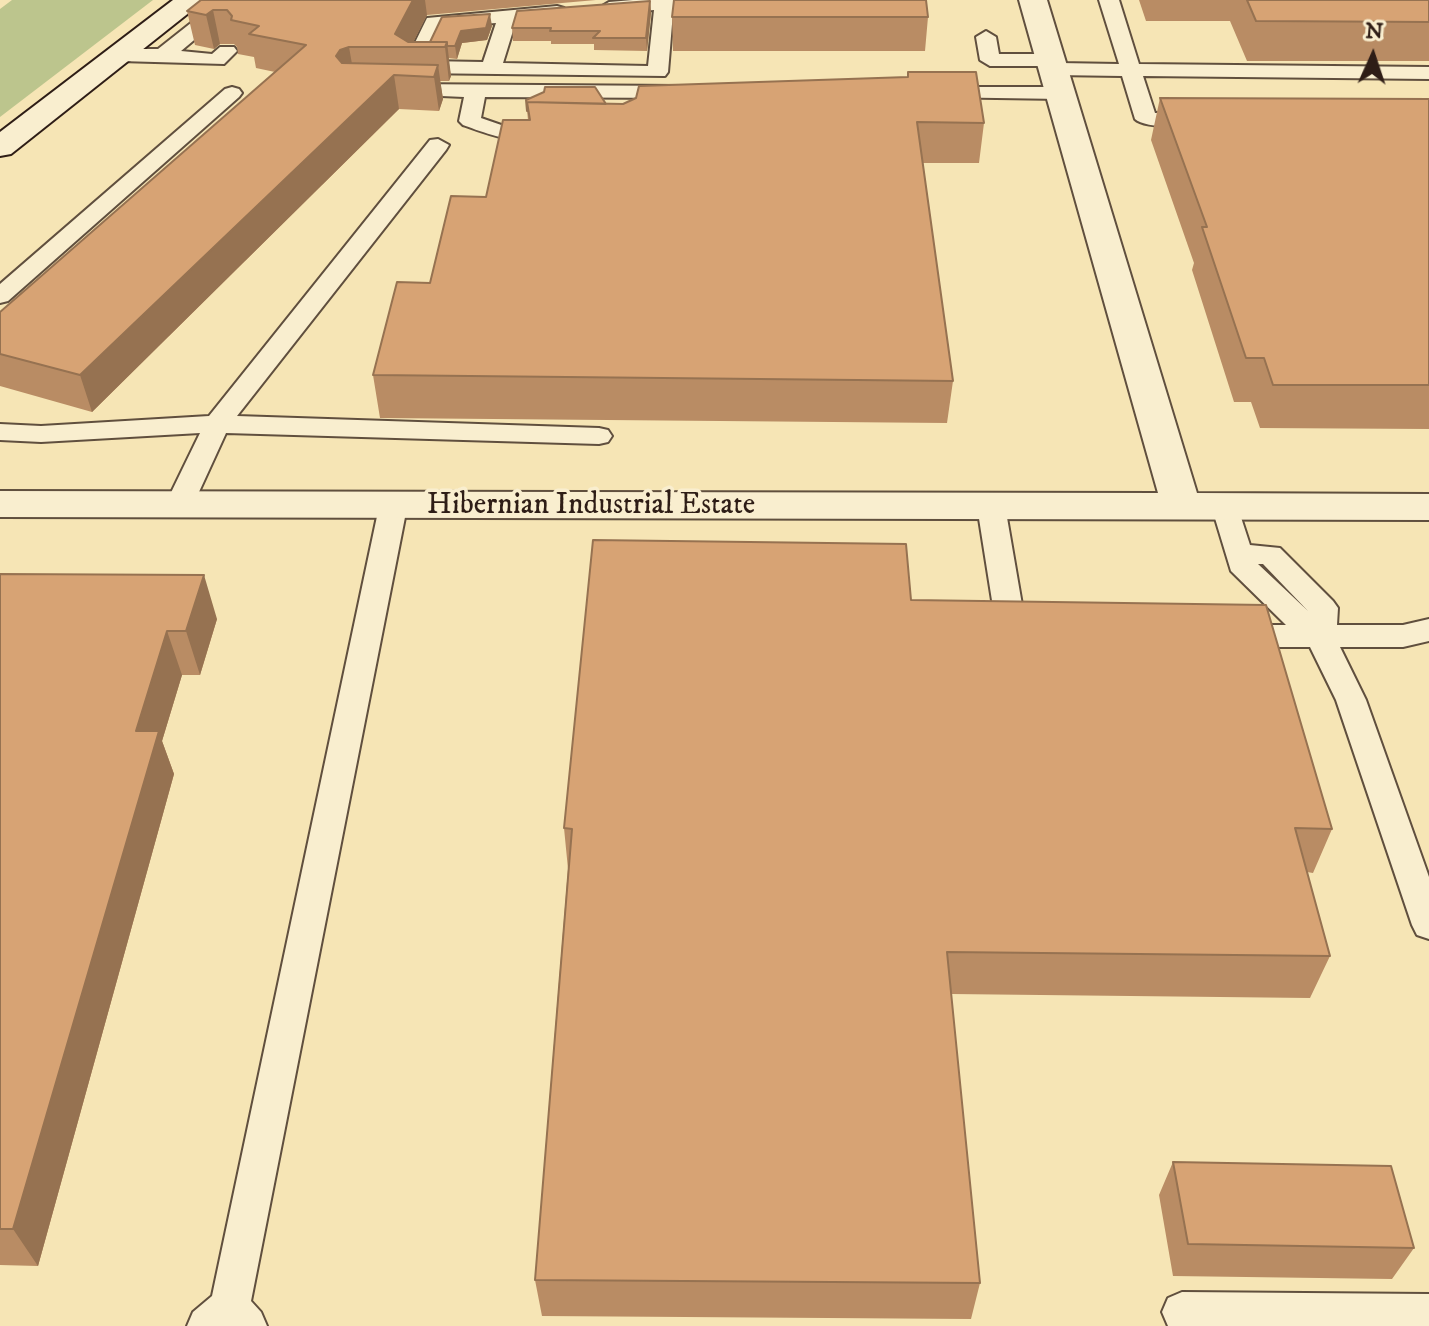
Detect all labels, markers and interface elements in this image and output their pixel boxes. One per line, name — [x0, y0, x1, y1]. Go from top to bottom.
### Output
north arrow — [1333, 16, 1413, 96]
text: N — [1365, 18, 1384, 45]
street label: Hibernian Industrial Estate — [427, 489, 755, 525]

